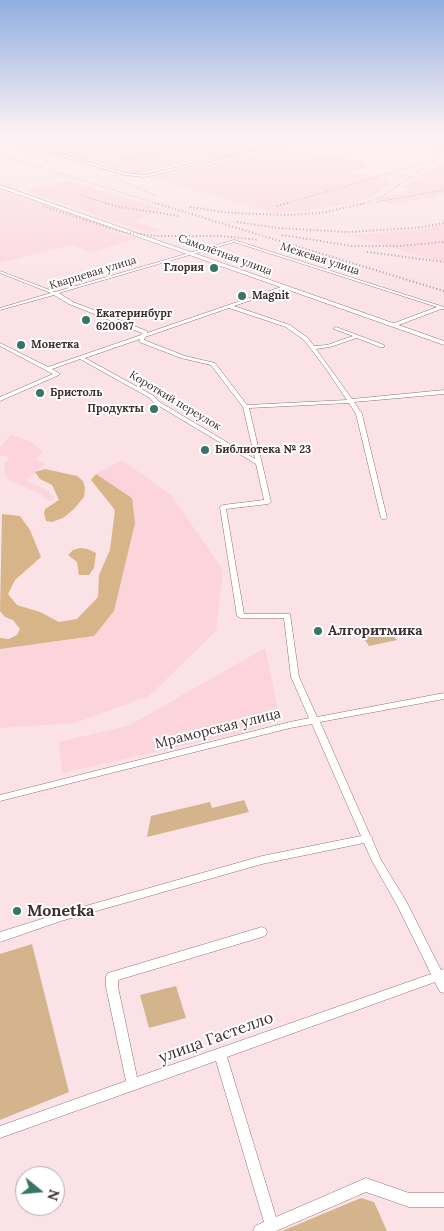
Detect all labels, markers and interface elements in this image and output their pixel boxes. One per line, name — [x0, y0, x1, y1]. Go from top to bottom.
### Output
street label: Самолётная улица — [176, 232, 274, 278]
street label: Межевая улица — [279, 240, 361, 278]
street label: Кварцевая улица — [48, 254, 138, 292]
place label: Глория — [164, 261, 204, 275]
marker: Глория — [208, 262, 220, 274]
place label: Magnit — [252, 289, 290, 303]
marker: Magnit — [236, 290, 248, 302]
place label: Екатеринбург 620087 — [96, 307, 172, 333]
marker: Екатеринбург 620087 — [80, 314, 92, 326]
place label: Монетка — [31, 338, 79, 352]
marker: Монетка — [15, 339, 27, 351]
street label: Короткий переулок — [127, 368, 223, 434]
place label: Бристоль — [50, 386, 102, 400]
marker: Бристоль — [34, 387, 46, 399]
place label: Продукты — [87, 402, 144, 416]
marker: Продукты — [148, 403, 160, 415]
place label: Библиотека № 23 — [215, 443, 311, 457]
marker: Библиотека № 23 — [199, 444, 211, 456]
place label: Алгоритмика — [328, 623, 423, 639]
marker: Алгоритмика — [312, 625, 324, 637]
street label: Мраморская улица — [153, 705, 283, 753]
place label: Monetka — [27, 901, 94, 921]
marker: Monetka — [11, 905, 23, 917]
street label: улица Гастелло — [156, 1008, 276, 1068]
north arrow — [15, 1166, 65, 1216]
text: N — [43, 1187, 64, 1203]

